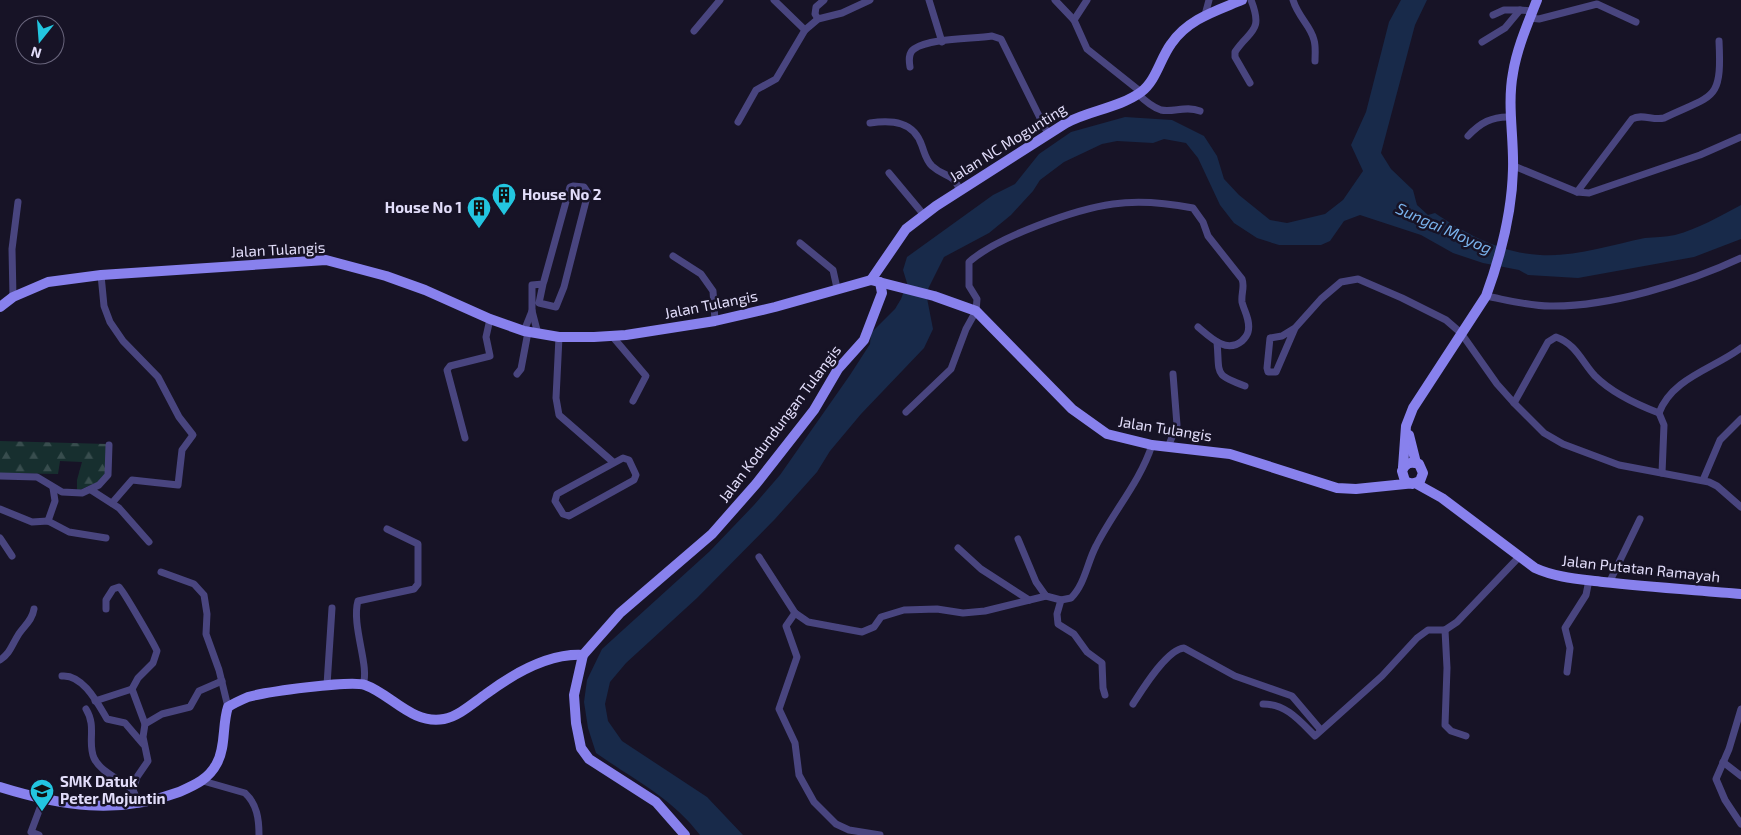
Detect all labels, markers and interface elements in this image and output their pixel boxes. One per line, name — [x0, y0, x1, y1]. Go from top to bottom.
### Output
north arrow — [15, 15, 65, 65]
text: N — [29, 43, 43, 63]
street label: Jalan NC Mogunting — [946, 99, 1070, 185]
building icon: House No 2 — [491, 182, 517, 216]
place label: House No 2 — [522, 185, 602, 203]
building icon: House No 1 — [466, 195, 492, 229]
place label: House No 1 — [385, 198, 462, 216]
water label: Sungai Moyog — [1393, 198, 1495, 258]
street label: Jalan Tulangis — [230, 238, 326, 260]
street label: Jalan Tulangis — [663, 286, 759, 322]
street label: Jalan Kodundungan Tulangis — [714, 341, 844, 506]
street label: Jalan Tulangis — [1117, 412, 1213, 444]
street label: Jalan Putatan Ramayah — [1561, 551, 1721, 585]
place label: SMK Datuk Peter Mojuntin — [60, 772, 166, 807]
school or university icon: SMK Datuk Peter Mojuntin — [29, 778, 55, 812]

